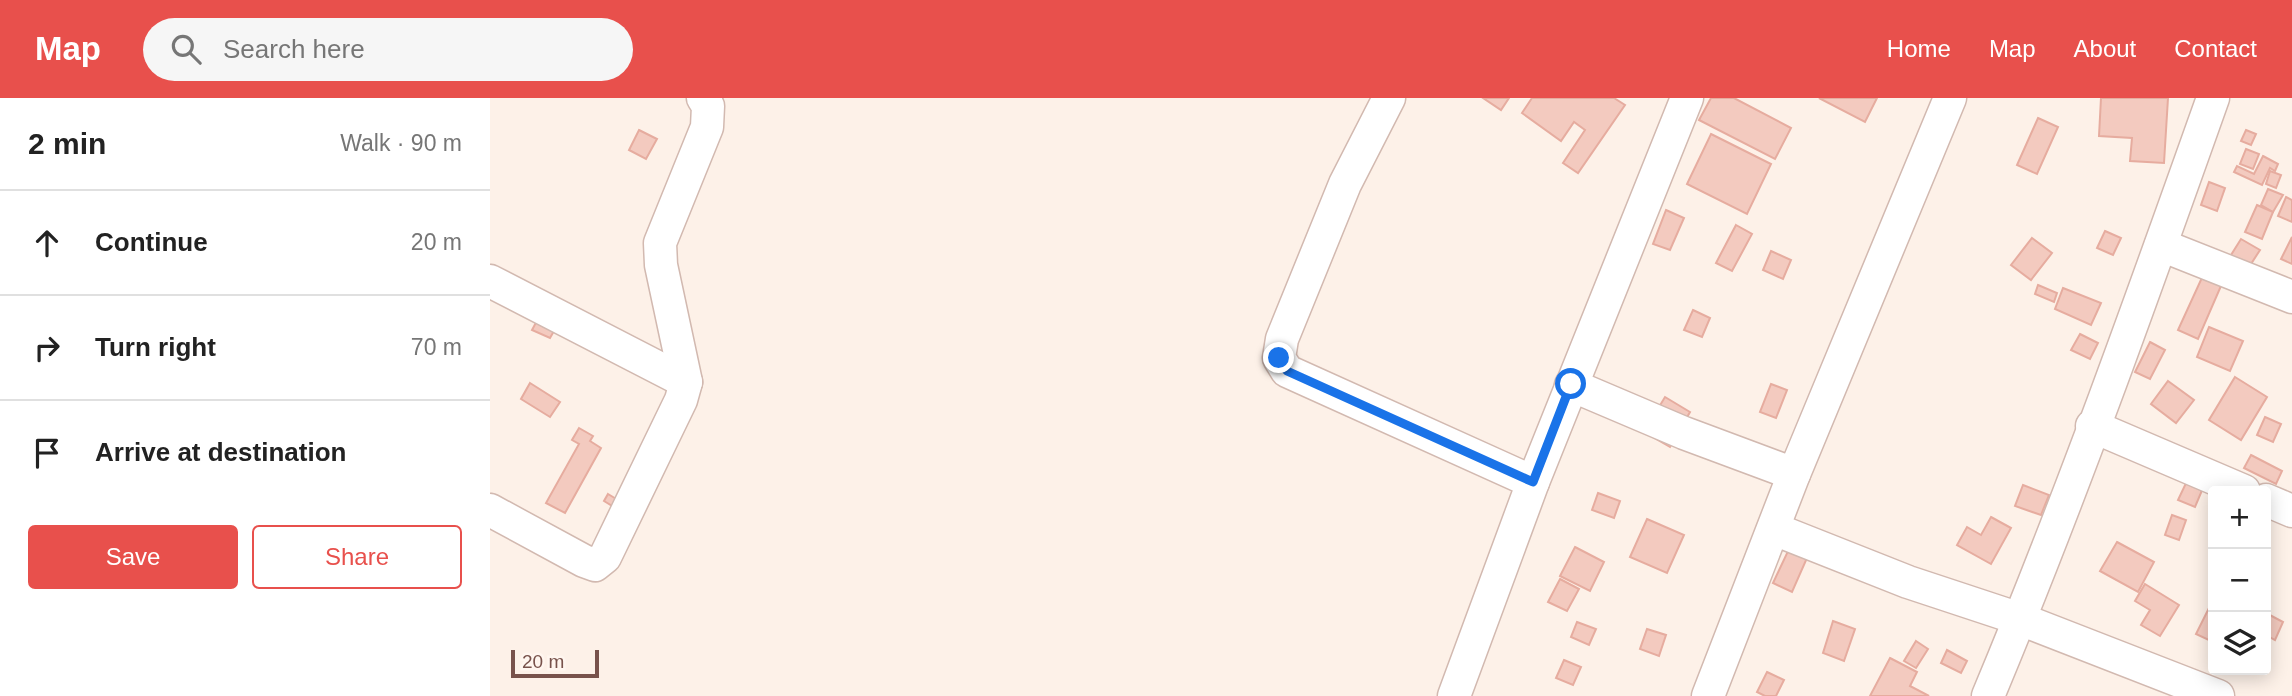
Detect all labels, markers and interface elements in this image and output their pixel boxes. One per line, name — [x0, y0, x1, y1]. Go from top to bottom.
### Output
search box — [143, 18, 633, 81]
text: Map — [35, 30, 101, 67]
icon: search — [167, 30, 205, 68]
text: Search here — [223, 34, 365, 64]
text: Home — [1887, 35, 1951, 62]
text: Map — [1989, 35, 2036, 62]
text: About — [2074, 35, 2136, 62]
text: Contact — [2174, 35, 2257, 62]
text: 2 min — [28, 127, 106, 160]
text: Walk · 90 m — [340, 130, 462, 156]
icon: ahead — [28, 224, 66, 262]
text: Continue — [95, 227, 208, 257]
text: 20 m — [411, 229, 462, 255]
icon: right — [28, 329, 66, 367]
text: Turn right — [95, 332, 216, 362]
text: 70 m — [411, 334, 462, 360]
route end — [1263, 342, 1294, 373]
route start — [1555, 368, 1586, 399]
icon: arrive — [28, 434, 66, 472]
text: Arrive at destination — [95, 437, 346, 467]
map controls — [2208, 486, 2271, 675]
button: + — [2208, 486, 2271, 549]
button: Save — [28, 525, 238, 589]
button: Share — [252, 525, 462, 589]
button: − — [2208, 549, 2271, 612]
button: layers — [2208, 612, 2271, 675]
scale bar — [511, 647, 598, 679]
text: 20 m — [522, 651, 564, 672]

